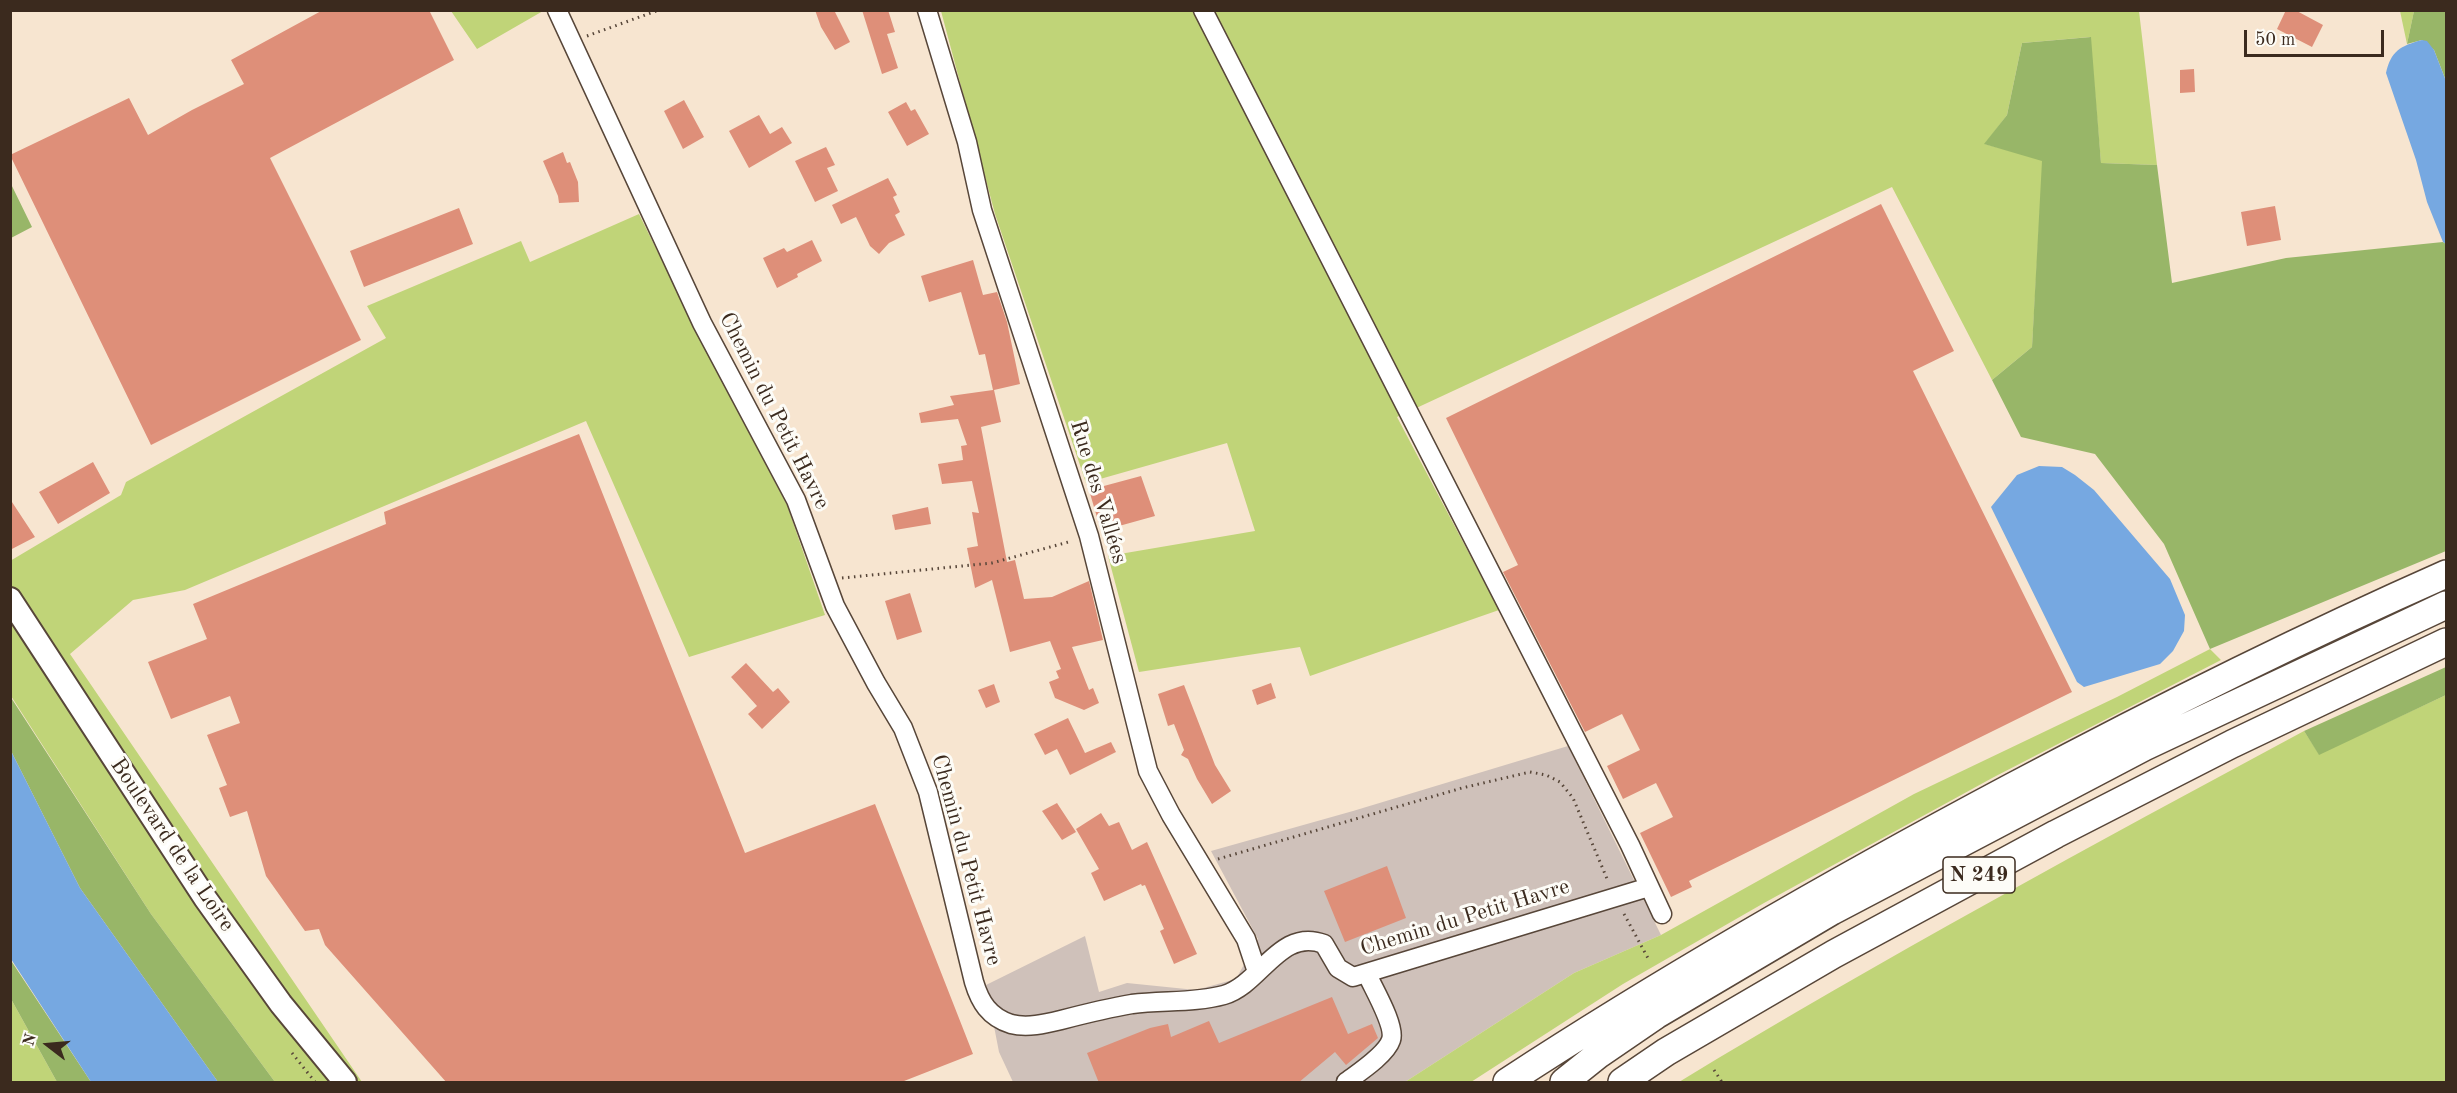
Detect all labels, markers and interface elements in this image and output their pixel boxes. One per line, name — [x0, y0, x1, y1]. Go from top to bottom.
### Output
scale bar — [2247, 18, 2386, 56]
text: 50 m — [2255, 31, 2295, 49]
street label: Chemin du Petit Havre — [713, 308, 835, 514]
street label: Rue des Vallées — [1064, 417, 1132, 567]
street label: Chemin du Petit Havre — [925, 752, 1007, 968]
street label: Boulevard de la Loire — [104, 753, 240, 937]
road number: N 249 — [1943, 857, 2015, 893]
street label: Chemin du Petit Havre — [1357, 874, 1573, 962]
north arrow — [18, 1015, 78, 1075]
text: N — [21, 1032, 40, 1048]

